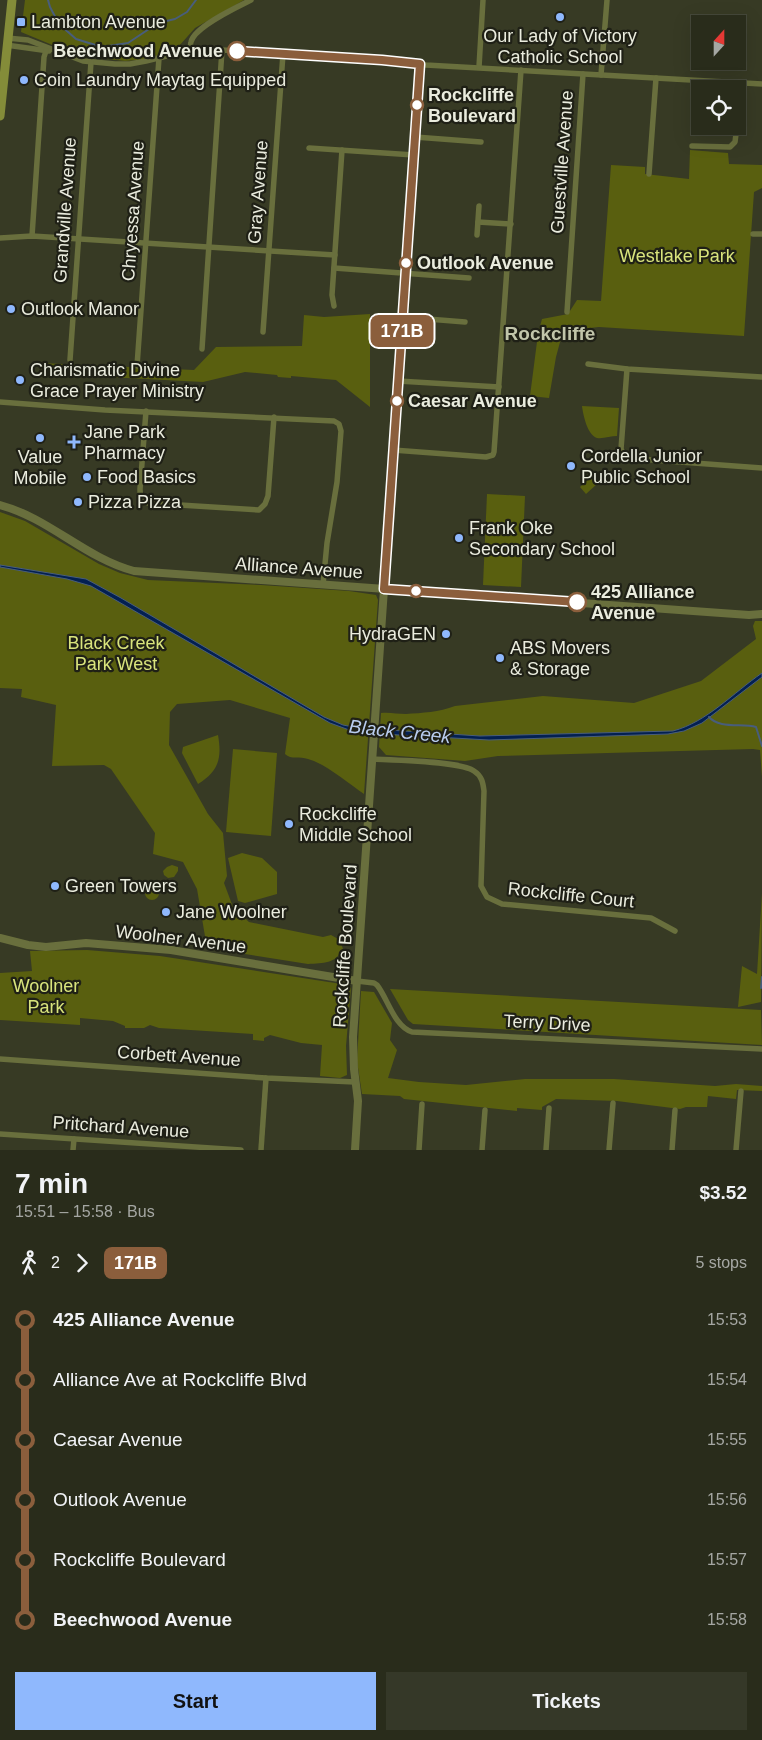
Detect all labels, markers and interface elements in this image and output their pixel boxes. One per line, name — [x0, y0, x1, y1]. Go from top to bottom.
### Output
marker: Our Lady of Victory Catholic School — [554, 11, 566, 23]
place label: Lambton Avenue — [31, 12, 166, 32]
north arrow — [691, 15, 746, 70]
map controls — [691, 15, 746, 135]
marker: Lambton Avenue — [15, 16, 27, 28]
place label: Our Lady of Victory Catholic School — [483, 26, 637, 67]
place label: Beechwood Avenue — [53, 41, 223, 61]
marker: Beechwood Avenue — [227, 41, 247, 61]
place label: Coin Laundry Maytag Equipped — [34, 70, 286, 90]
marker: Coin Laundry Maytag Equipped — [18, 74, 30, 86]
button: locate — [691, 80, 746, 135]
place label: Rockcliffe Boulevard — [428, 85, 516, 126]
street label: Guestville Avenue — [547, 90, 577, 234]
marker: Rockcliffe Boulevard — [410, 98, 424, 112]
street label: Grandville Avenue — [50, 137, 80, 283]
street label: Chryessa Avenue — [118, 140, 148, 282]
street label: Gray Avenue — [244, 140, 272, 244]
park label: Westlake Park — [619, 246, 736, 266]
place label: Outlook Avenue — [417, 253, 554, 273]
marker: Outlook Avenue — [399, 256, 413, 270]
place label: Outlook Manor — [21, 299, 139, 319]
marker: Outlook Manor — [5, 303, 17, 315]
line badge: 171B — [367, 315, 437, 347]
text: 171B — [380, 321, 424, 341]
district label: Rockcliffe — [505, 323, 595, 344]
place label: Charismatic Divine Grace Prayer Ministry — [30, 360, 204, 401]
marker: Charismatic Divine Grace Prayer Ministry — [14, 374, 26, 386]
place label: Caesar Avenue — [408, 391, 537, 411]
marker: Caesar Avenue — [390, 394, 404, 408]
place label: Jane Park Pharmacy — [84, 422, 166, 463]
marker: Value Mobile — [34, 432, 46, 444]
marker: Jane Park Pharmacy — [68, 436, 80, 448]
place label: Cordella Junior Public School — [581, 446, 702, 487]
place label: Value Mobile — [13, 447, 67, 488]
marker: Cordella Junior Public School — [565, 460, 577, 472]
place label: Food Basics — [97, 467, 196, 487]
marker: Food Basics — [81, 471, 93, 483]
place label: Pizza Pizza — [88, 492, 182, 512]
marker: Pizza Pizza — [72, 496, 84, 508]
place label: Frank Oke Secondary School — [469, 518, 615, 559]
marker: Frank Oke Secondary School — [453, 532, 465, 544]
street label: Alliance Avenue — [235, 554, 363, 582]
place label: 425 Alliance Avenue — [591, 582, 694, 623]
unlabelled marker — [409, 584, 423, 598]
marker: 425 Alliance Avenue — [567, 592, 587, 612]
place label: HydraGEN — [349, 624, 436, 644]
marker: HydraGEN — [440, 628, 452, 640]
park label: Black Creek Park West — [67, 633, 166, 674]
place label: ABS Movers & Storage — [510, 638, 610, 679]
marker: ABS Movers & Storage — [494, 652, 506, 664]
water label: Black Creek — [348, 716, 453, 747]
place label: Rockcliffe Middle School — [299, 804, 412, 845]
marker: Rockcliffe Middle School — [283, 818, 295, 830]
street label: Rockcliffe Boulevard — [329, 864, 361, 1028]
place label: Green Towers — [65, 876, 177, 896]
street label: Rockcliffe Court — [507, 878, 635, 912]
marker: Green Towers — [49, 880, 61, 892]
place label: Jane Woolner — [176, 902, 287, 922]
marker: Jane Woolner — [160, 906, 172, 918]
street label: Woolner Avenue — [115, 921, 247, 957]
park label: Woolner Park — [13, 976, 79, 1017]
street label: Terry Drive — [503, 1011, 591, 1035]
street label: Corbett Avenue — [117, 1042, 241, 1070]
street label: Pritchard Avenue — [52, 1112, 190, 1142]
text: 7 min — [15, 1168, 88, 1199]
text: $3.52 — [699, 1182, 747, 1203]
text: 15:51 – 15:58 · Bus — [15, 1203, 155, 1220]
icon: walk — [15, 1249, 43, 1277]
icon: forward — [68, 1249, 96, 1277]
text: 171B — [114, 1253, 157, 1273]
text: 2 — [51, 1254, 60, 1271]
text: 5 stops — [695, 1254, 747, 1271]
text: 425 Alliance Avenue — [53, 1309, 235, 1330]
text: 15:53 — [707, 1311, 747, 1328]
text: Alliance Ave at Rockcliffe Blvd — [53, 1369, 307, 1390]
text: 15:54 — [707, 1371, 747, 1388]
text: Caesar Avenue — [53, 1429, 183, 1450]
text: 15:55 — [707, 1431, 747, 1448]
text: Outlook Avenue — [53, 1489, 187, 1510]
text: 15:56 — [707, 1491, 747, 1508]
text: Rockcliffe Boulevard — [53, 1549, 226, 1570]
text: 15:57 — [707, 1551, 747, 1568]
text: Beechwood Avenue — [53, 1609, 232, 1630]
text: 15:58 — [707, 1611, 747, 1628]
button: Start — [15, 1672, 376, 1730]
button: Tickets — [386, 1672, 747, 1730]

